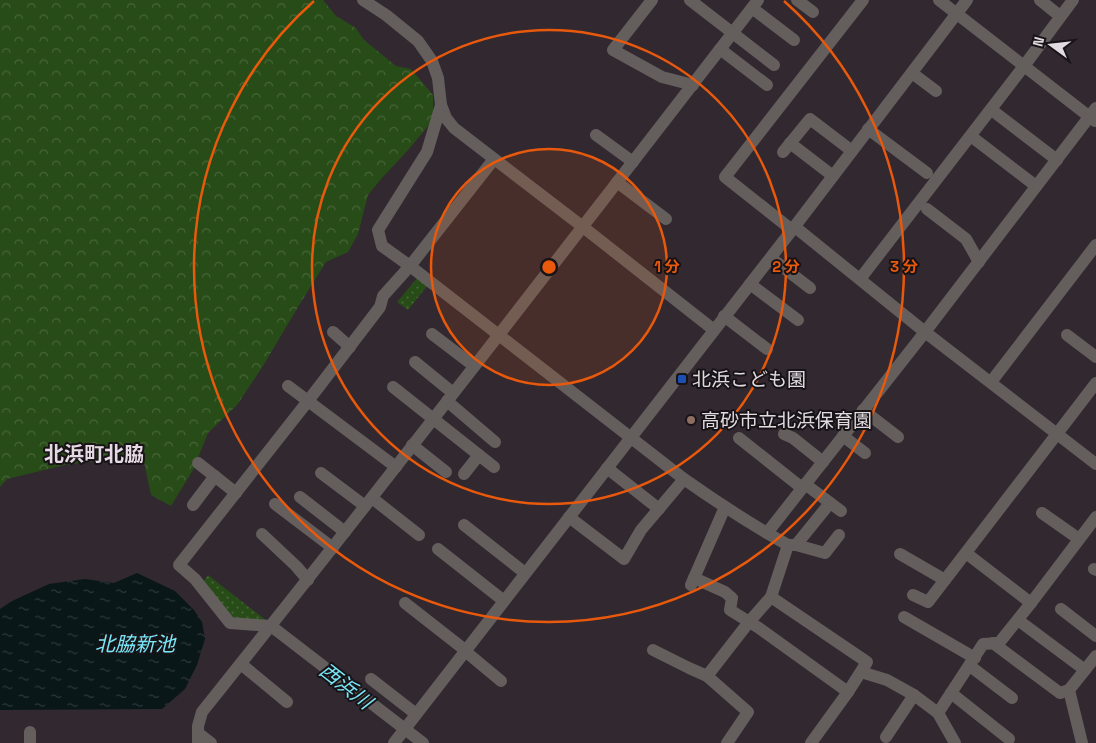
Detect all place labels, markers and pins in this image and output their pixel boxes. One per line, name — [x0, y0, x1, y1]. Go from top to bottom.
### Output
centre of rings — [540, 258, 558, 276]
place label: 北浜こども園 — [692, 367, 806, 392]
marker: 北浜こども園 — [676, 373, 688, 385]
place label: 高砂市立北浜保育園 — [701, 408, 872, 433]
marker: 高砂市立北浜保育園 — [685, 414, 697, 426]

